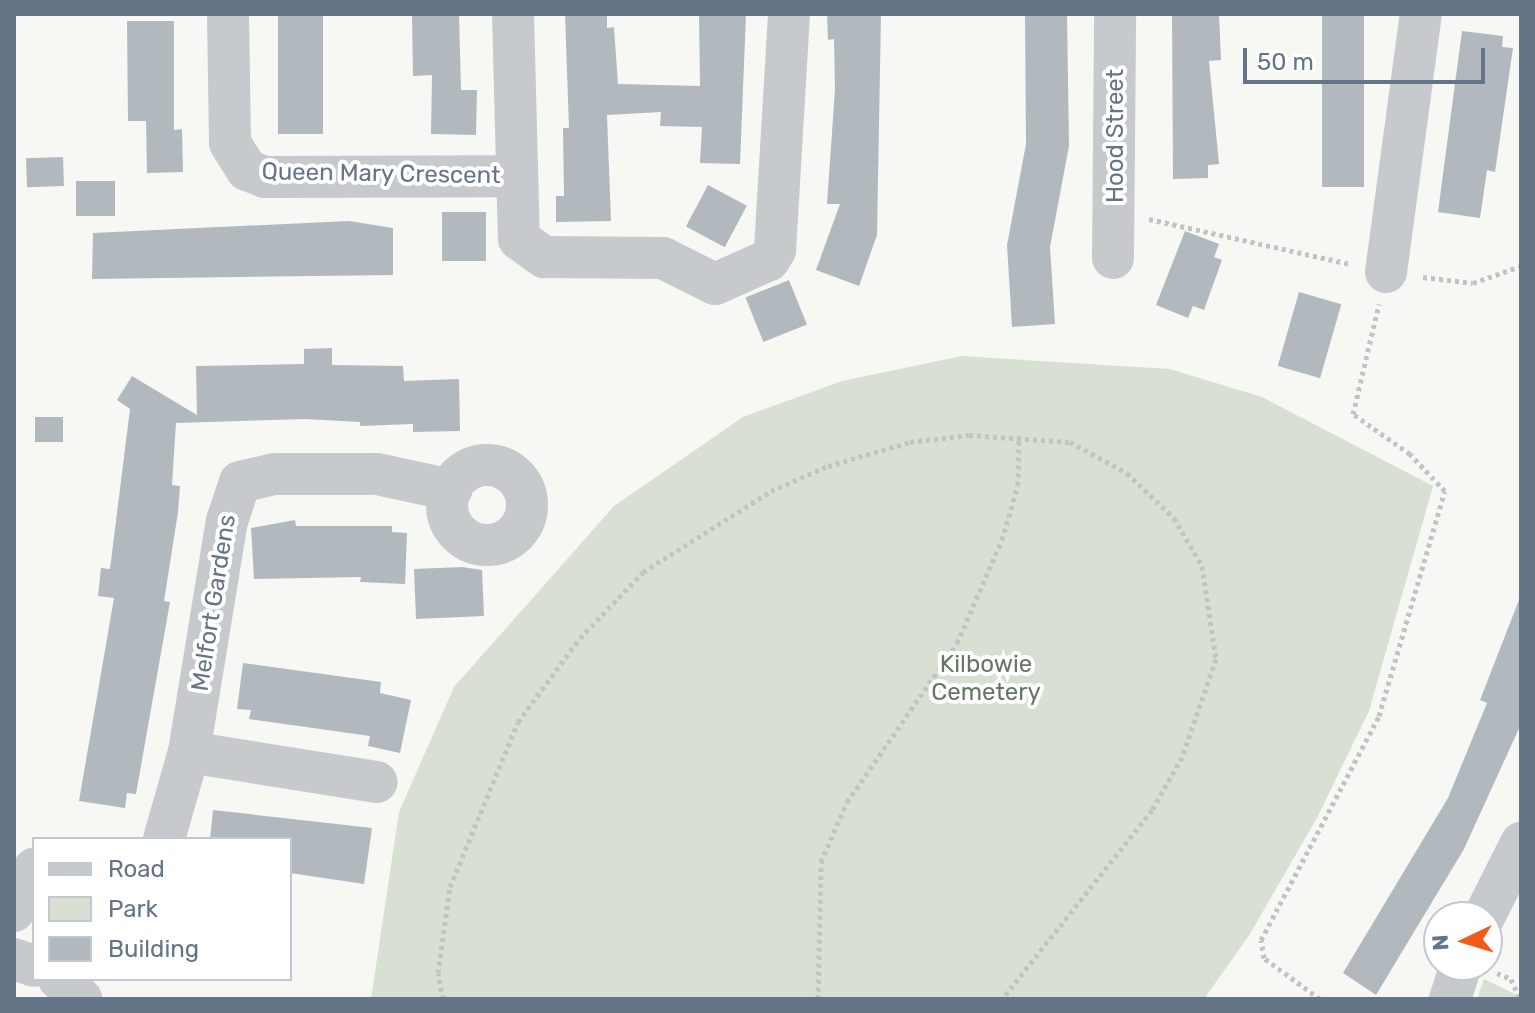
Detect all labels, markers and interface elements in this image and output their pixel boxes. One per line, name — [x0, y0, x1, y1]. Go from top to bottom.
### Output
scale bar — [1247, 32, 1489, 82]
text: 50 m — [1257, 48, 1314, 76]
street label: Hood Street — [1102, 69, 1130, 203]
street label: Queen Mary Crescent — [261, 158, 501, 190]
street label: Melfort Gardens — [186, 513, 242, 693]
park label: Kilbowie Cemetery — [931, 651, 1041, 707]
legend — [32, 837, 292, 981]
text: Road — [108, 855, 165, 883]
text: Park — [108, 895, 158, 923]
north arrow — [1423, 901, 1503, 981]
text: N — [1427, 934, 1455, 951]
text: Building — [108, 935, 199, 963]

